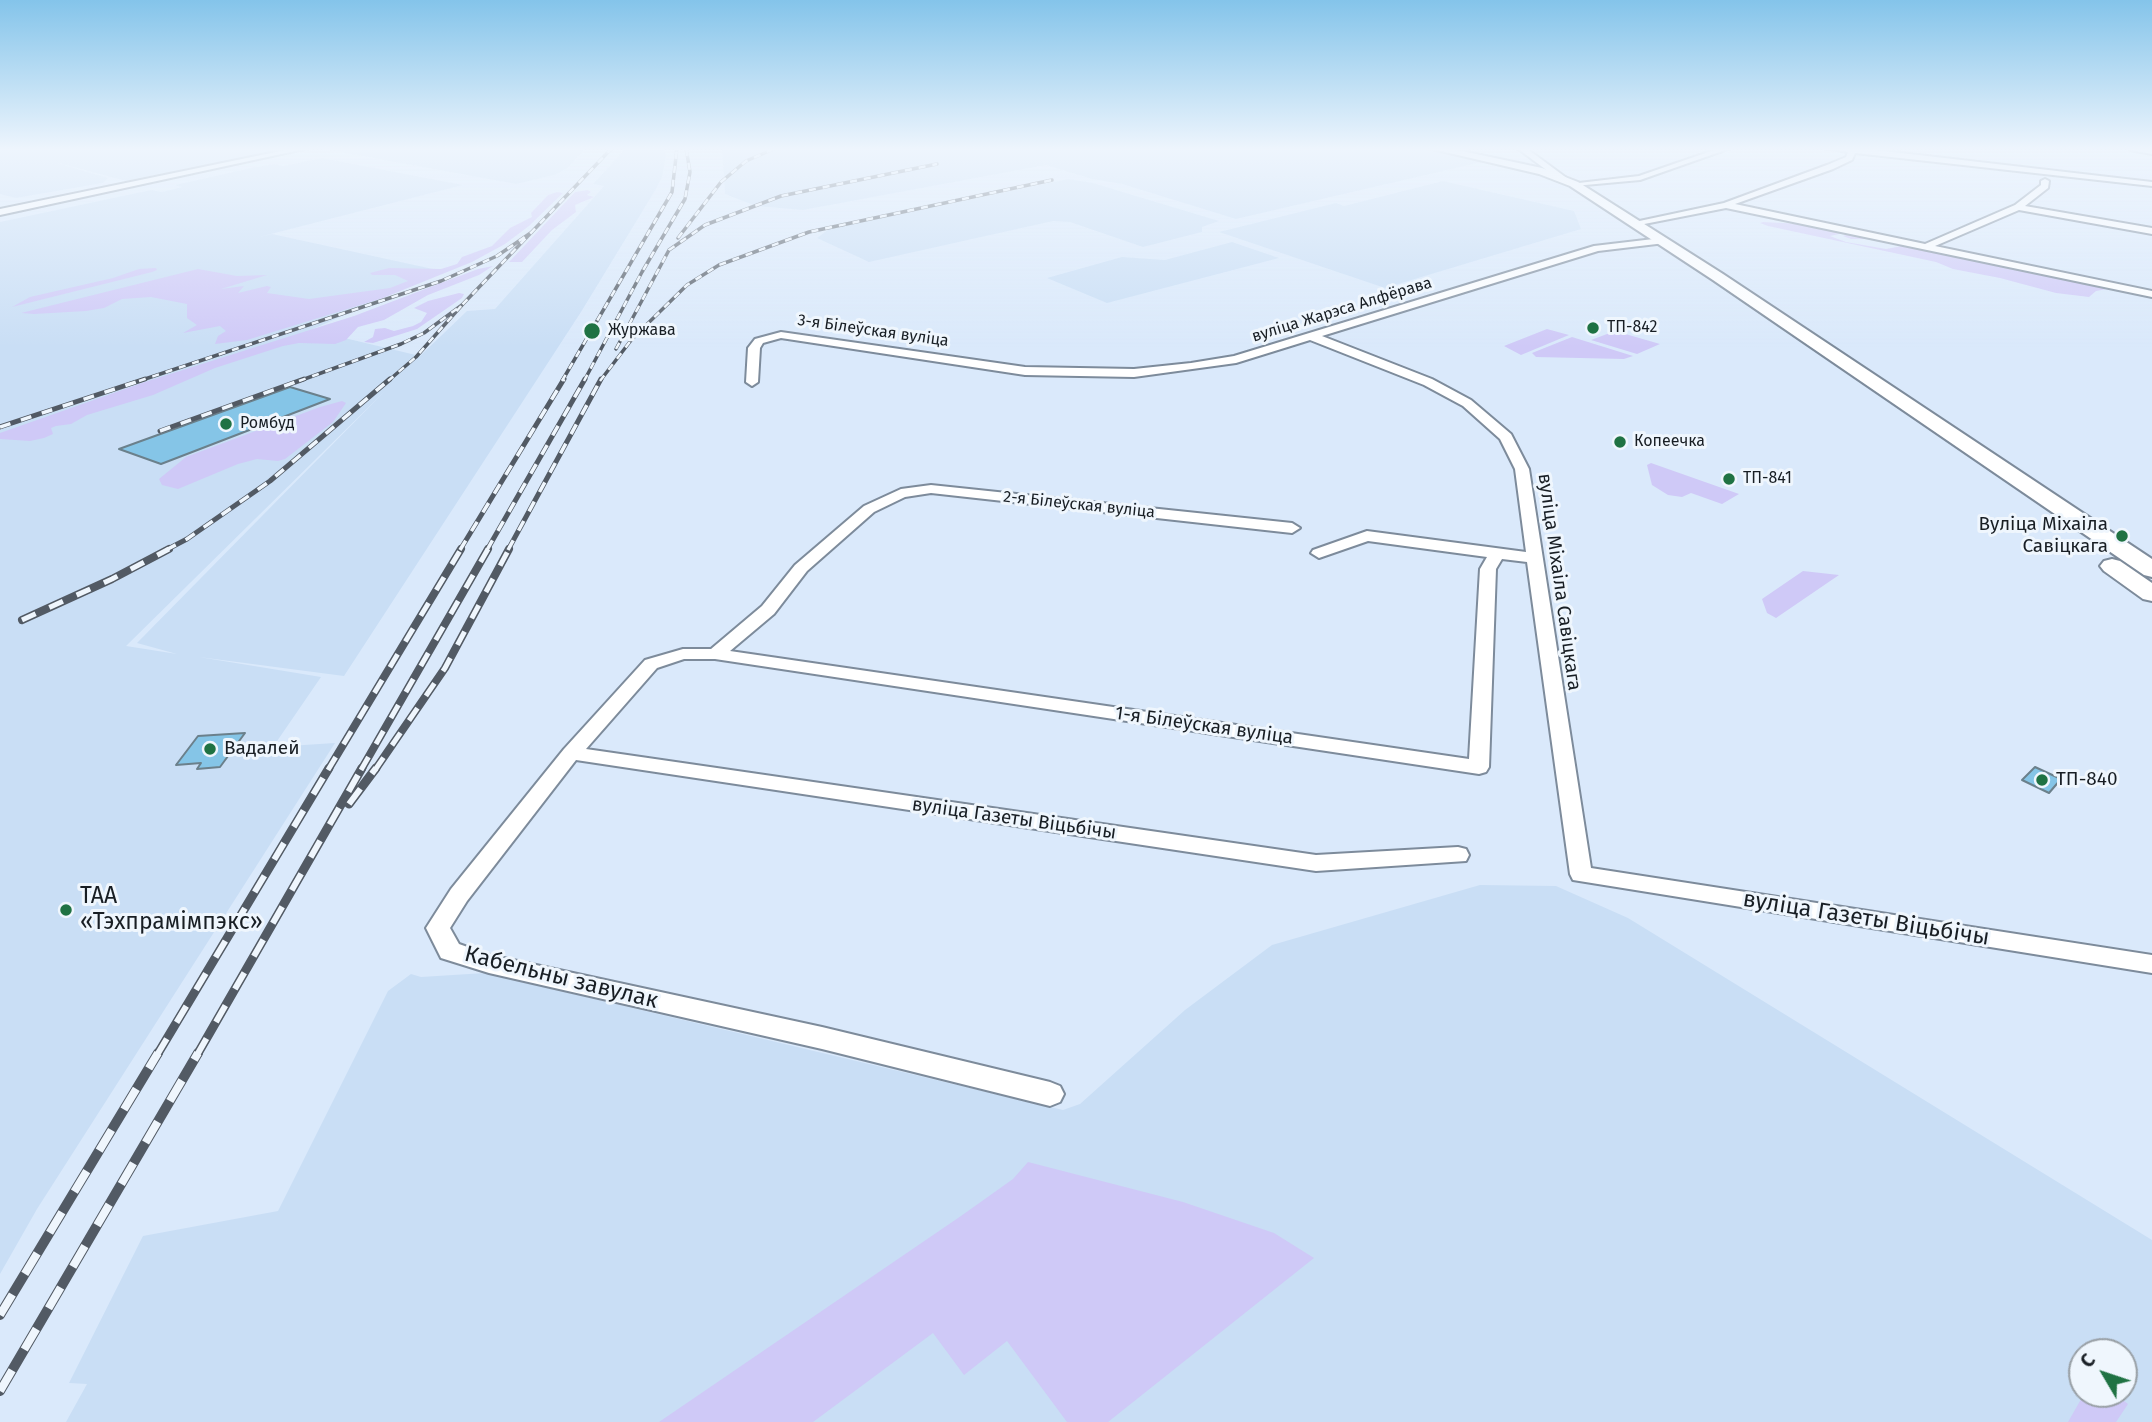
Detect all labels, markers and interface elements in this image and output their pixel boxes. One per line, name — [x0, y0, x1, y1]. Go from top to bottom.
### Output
street label: вуліца Жарэса Алфёрава — [1250, 273, 1434, 347]
street label: 3-я Білеўская вуліца — [796, 311, 950, 351]
place label: ТП-842 — [1607, 318, 1657, 338]
marker: ТП-842 — [1585, 320, 1601, 336]
marker: Журжава — [582, 321, 602, 341]
place label: Журжава — [608, 321, 676, 341]
place label: Ромбуд — [240, 414, 295, 434]
marker: Ромбуд — [218, 416, 234, 432]
place label: Копеечка — [1634, 432, 1705, 452]
marker: Копеечка — [1612, 434, 1628, 450]
place label: ТП-841 — [1743, 469, 1792, 489]
marker: ТП-841 — [1721, 471, 1737, 487]
street label: вуліца Міхаіла Савіцкага — [1532, 472, 1586, 692]
street label: 2-я Білеўская вуліца — [1002, 487, 1156, 523]
place label: Вуліца Міхаіла Савіцкага — [1978, 514, 2108, 558]
marker: Вуліца Міхаіла Савіцкага — [2114, 528, 2130, 544]
street label: 1-я Білеўская вуліца — [1113, 702, 1295, 750]
place label: Вадалей — [224, 738, 300, 760]
marker: Вадалей — [202, 741, 218, 757]
place label: ТП-840 — [2056, 769, 2117, 791]
marker: ТП-840 — [2034, 772, 2050, 788]
street label: вуліца Газеты Віцьбічы — [910, 793, 1118, 845]
place label: ТАА «Тэхпрамімпэкс» — [80, 883, 263, 937]
street label: вуліца Газеты Віцьбічы — [1741, 886, 1991, 952]
marker: ТАА «Тэхпрамімпэкс» — [58, 902, 74, 918]
street label: Кабельны завулак — [461, 941, 661, 1015]
north arrow — [2068, 1338, 2138, 1408]
text: С — [2075, 1349, 2100, 1372]

